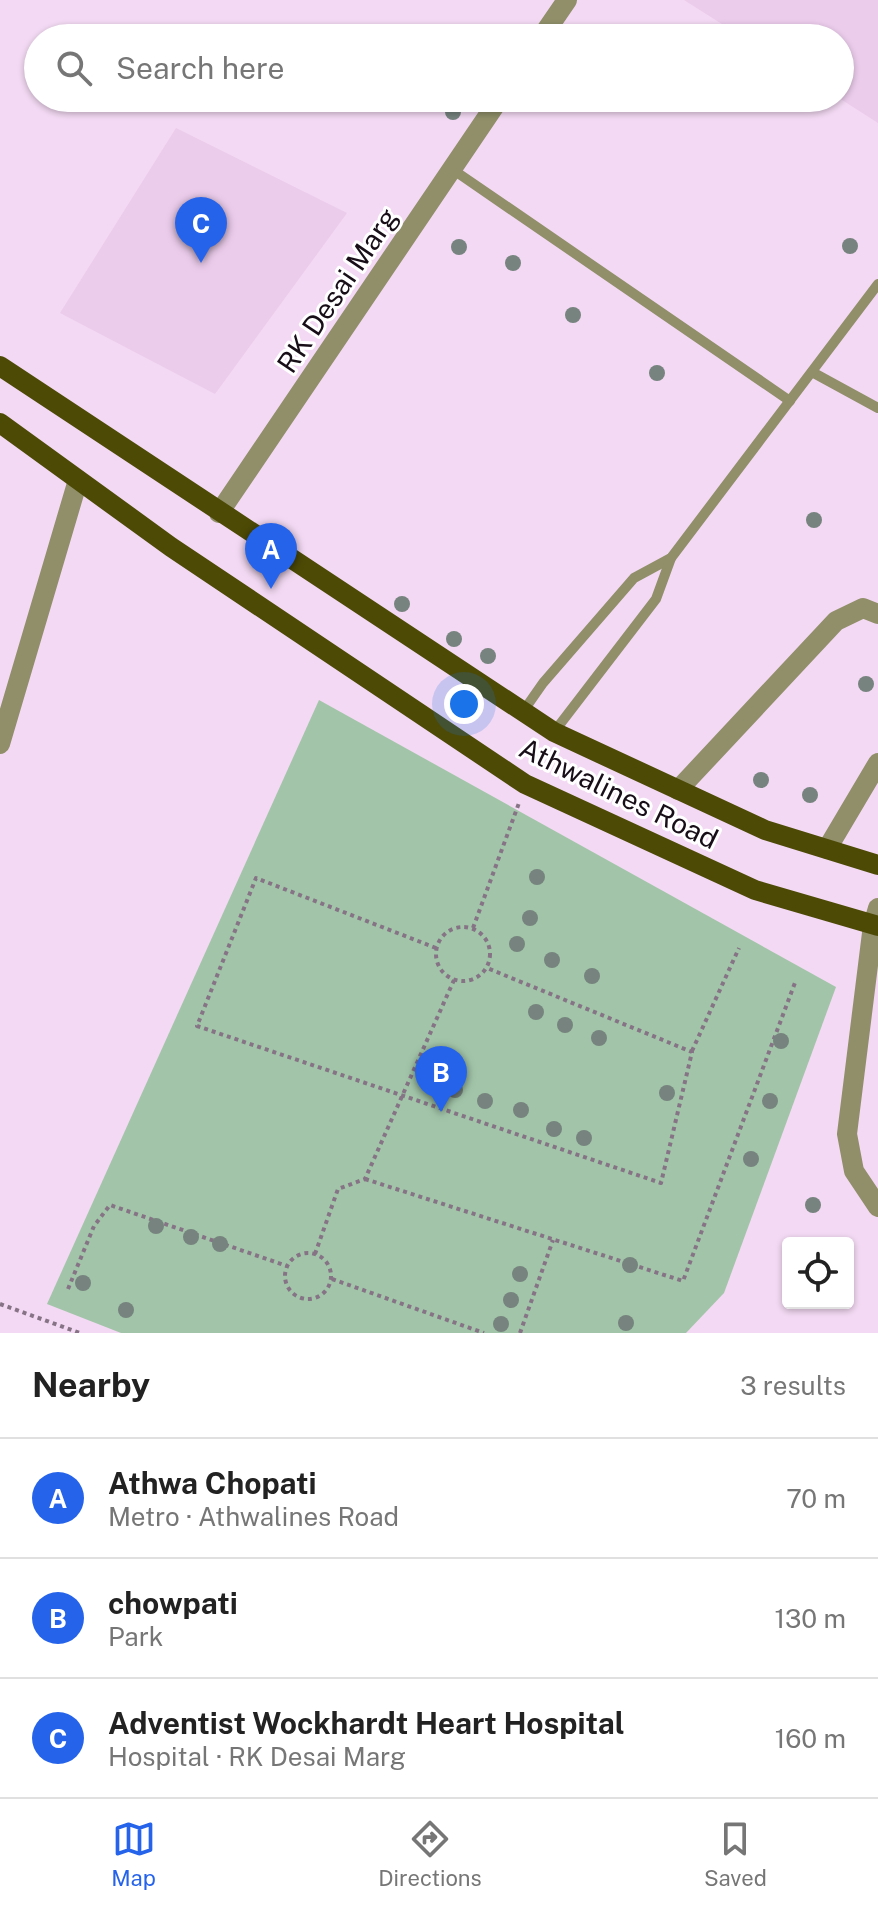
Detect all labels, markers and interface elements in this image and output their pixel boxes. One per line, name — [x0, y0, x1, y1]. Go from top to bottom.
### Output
search box — [24, 24, 854, 112]
icon: search — [52, 46, 96, 90]
text: Search here — [116, 50, 284, 86]
pin: C — [175, 197, 227, 263]
street label: RK Desai Marg — [270, 201, 404, 379]
pin: A — [245, 523, 297, 589]
your location — [444, 684, 484, 724]
street label: Athwalines Road — [514, 731, 724, 855]
pin: B — [415, 1046, 467, 1112]
map controls — [782, 1237, 854, 1309]
button: locate — [782, 1237, 854, 1309]
text: Nearby — [32, 1365, 150, 1405]
text: 3 results — [740, 1370, 846, 1401]
text: Athwa Chopati — [108, 1465, 317, 1501]
text: A — [49, 1483, 67, 1514]
text: 70 m — [786, 1483, 846, 1514]
text: Metro · Athwalines Road — [108, 1501, 399, 1532]
text: chowpati — [108, 1585, 238, 1621]
text: B — [49, 1603, 67, 1634]
text: 130 m — [774, 1603, 846, 1634]
text: Park — [108, 1621, 163, 1652]
text: Adventist Wockhardt Heart Hospital — [108, 1705, 625, 1741]
text: C — [49, 1723, 67, 1754]
text: 160 m — [775, 1723, 846, 1754]
text: Hospital · RK Desai Marg — [108, 1741, 406, 1772]
tab: Map — [111, 1817, 156, 1891]
tab: Directions — [378, 1817, 482, 1891]
tab: Saved — [704, 1817, 767, 1891]

